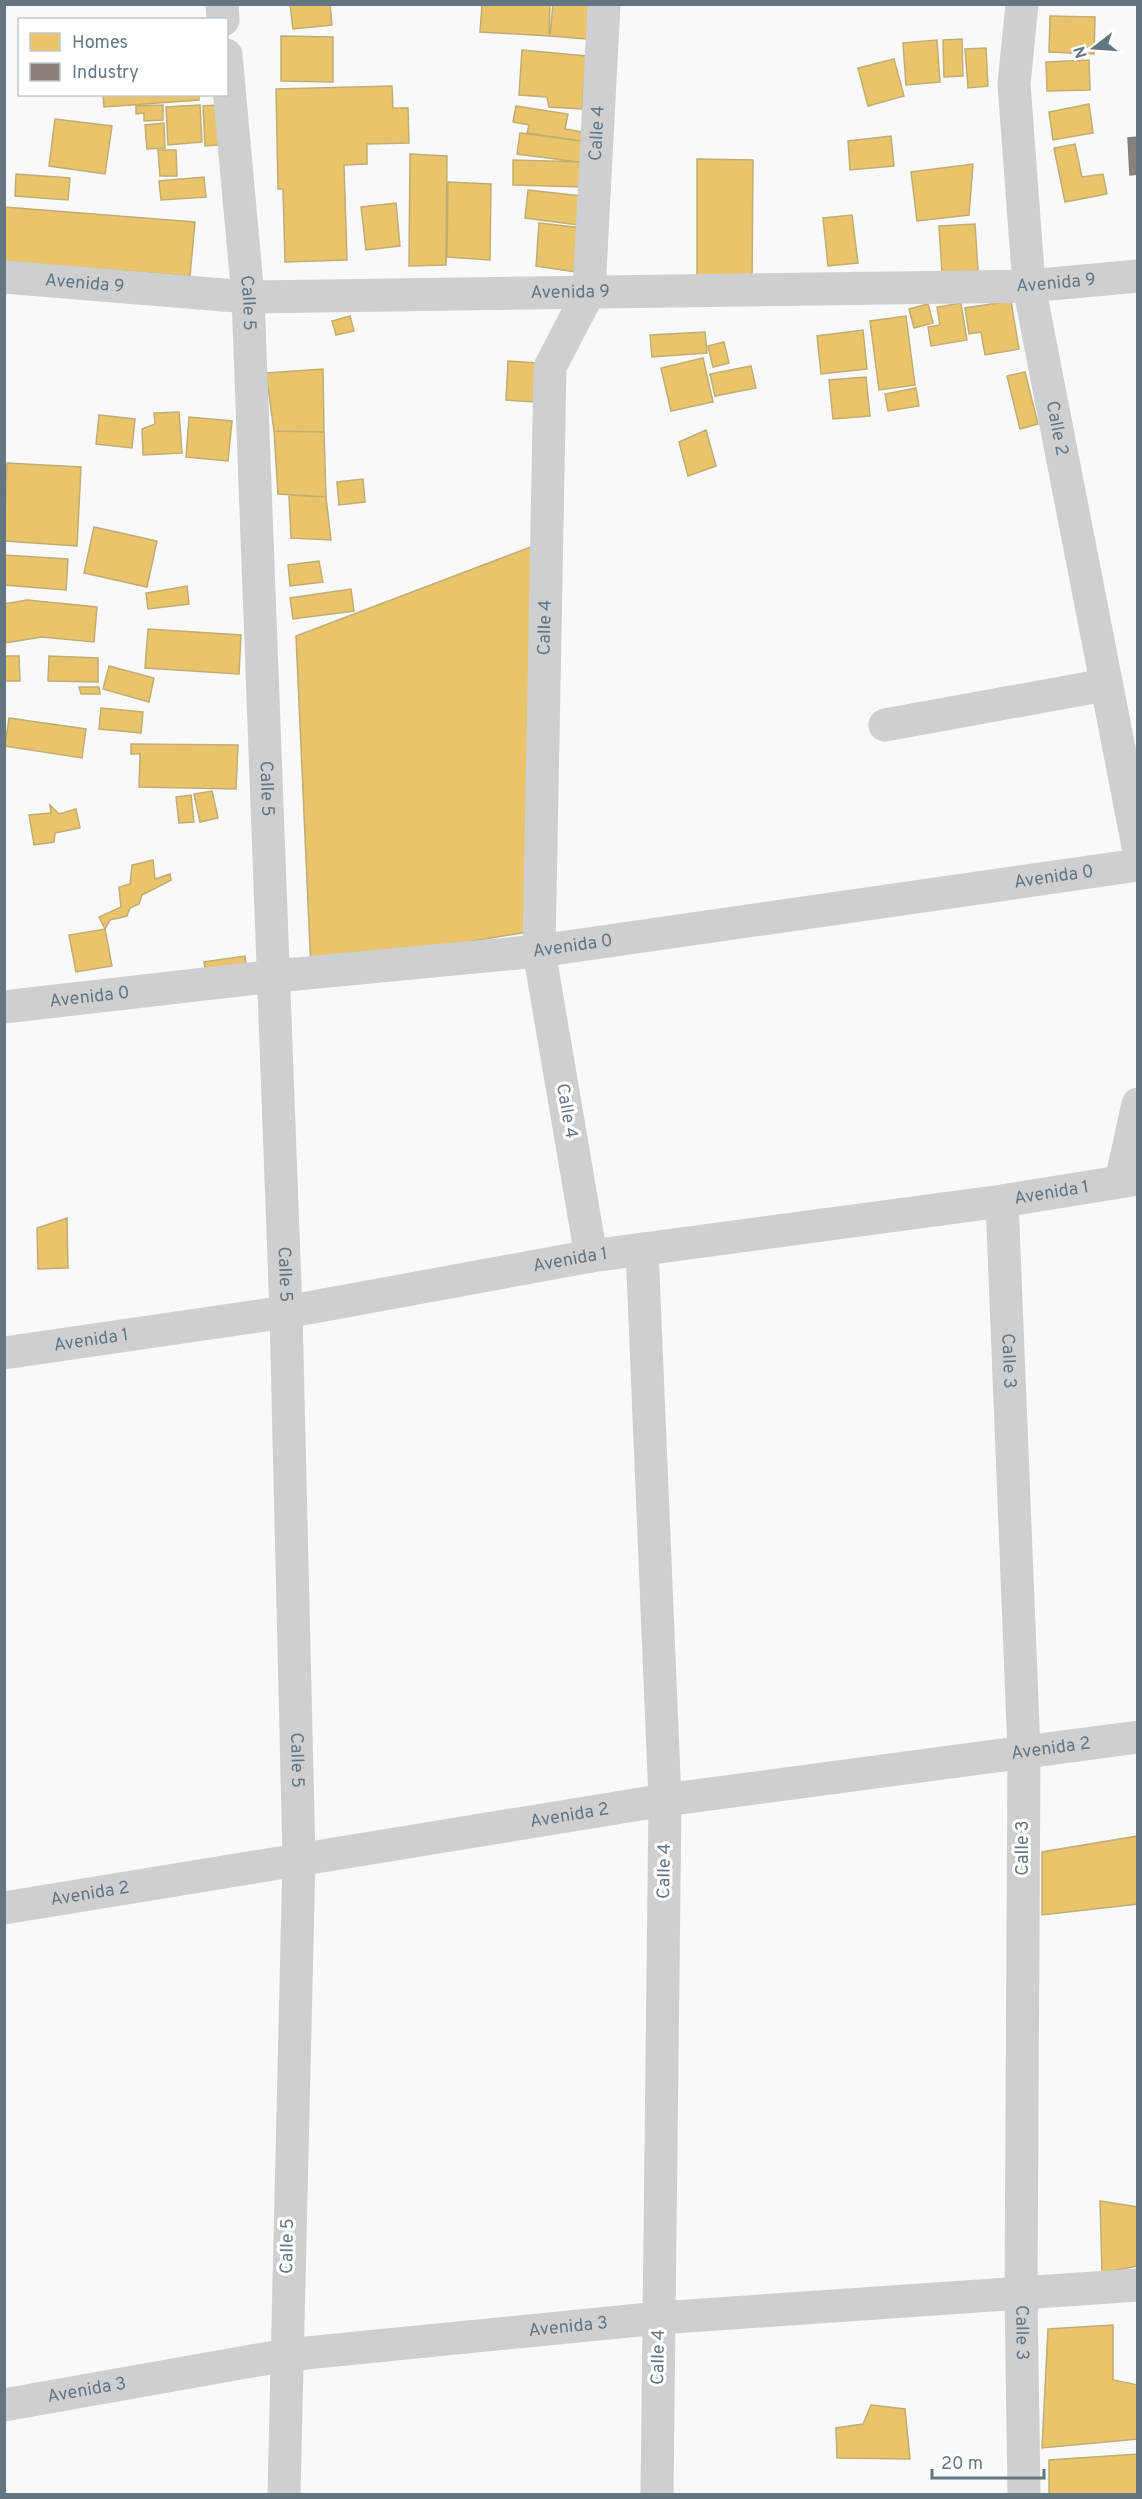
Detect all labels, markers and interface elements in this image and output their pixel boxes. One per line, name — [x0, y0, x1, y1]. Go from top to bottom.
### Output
legend — [18, 18, 228, 96]
north arrow — [1064, 18, 1124, 78]
text: Homes — [72, 32, 128, 55]
text: N — [1070, 43, 1093, 60]
text: Industry — [72, 62, 139, 85]
street label: Calle 4 — [584, 105, 610, 162]
street label: Avenida 9 — [1016, 268, 1097, 298]
street label: Avenida 9 — [44, 269, 125, 298]
street label: Calle 5 — [235, 274, 261, 331]
street label: Avenida 9 — [530, 280, 610, 305]
street label: Calle 2 — [1040, 399, 1073, 458]
street label: Calle 4 — [533, 599, 557, 656]
street label: Calle 5 — [254, 760, 279, 817]
street label: Avenida 0 — [1012, 860, 1095, 894]
street label: Avenida 0 — [532, 929, 614, 963]
street label: Avenida 0 — [48, 981, 131, 1013]
street label: Calle 4 — [550, 1082, 582, 1140]
street label: Avenida 1 — [1012, 1176, 1091, 1210]
street label: Avenida 1 — [531, 1242, 609, 1278]
street label: Calle 5 — [272, 1246, 297, 1303]
street label: Avenida 1 — [52, 1324, 130, 1357]
street label: Calle 3 — [996, 1333, 1021, 1389]
street label: Calle 5 — [285, 1732, 309, 1788]
street label: Avenida 2 — [1010, 1732, 1092, 1765]
street label: Avenida 2 — [528, 1798, 611, 1833]
street label: Calle 3 — [1012, 1820, 1035, 1876]
street label: Calle 4 — [653, 1843, 677, 1899]
street label: Avenida 2 — [49, 1876, 131, 1912]
street label: Calle 5 — [276, 2218, 300, 2274]
street label: Calle 3 — [1010, 2305, 1033, 2360]
street label: Avenida 3 — [527, 2312, 609, 2342]
street label: Calle 4 — [647, 2329, 671, 2385]
street label: Avenida 3 — [45, 2372, 128, 2409]
scale bar — [932, 2442, 1044, 2480]
text: 20 m — [941, 2453, 983, 2476]

